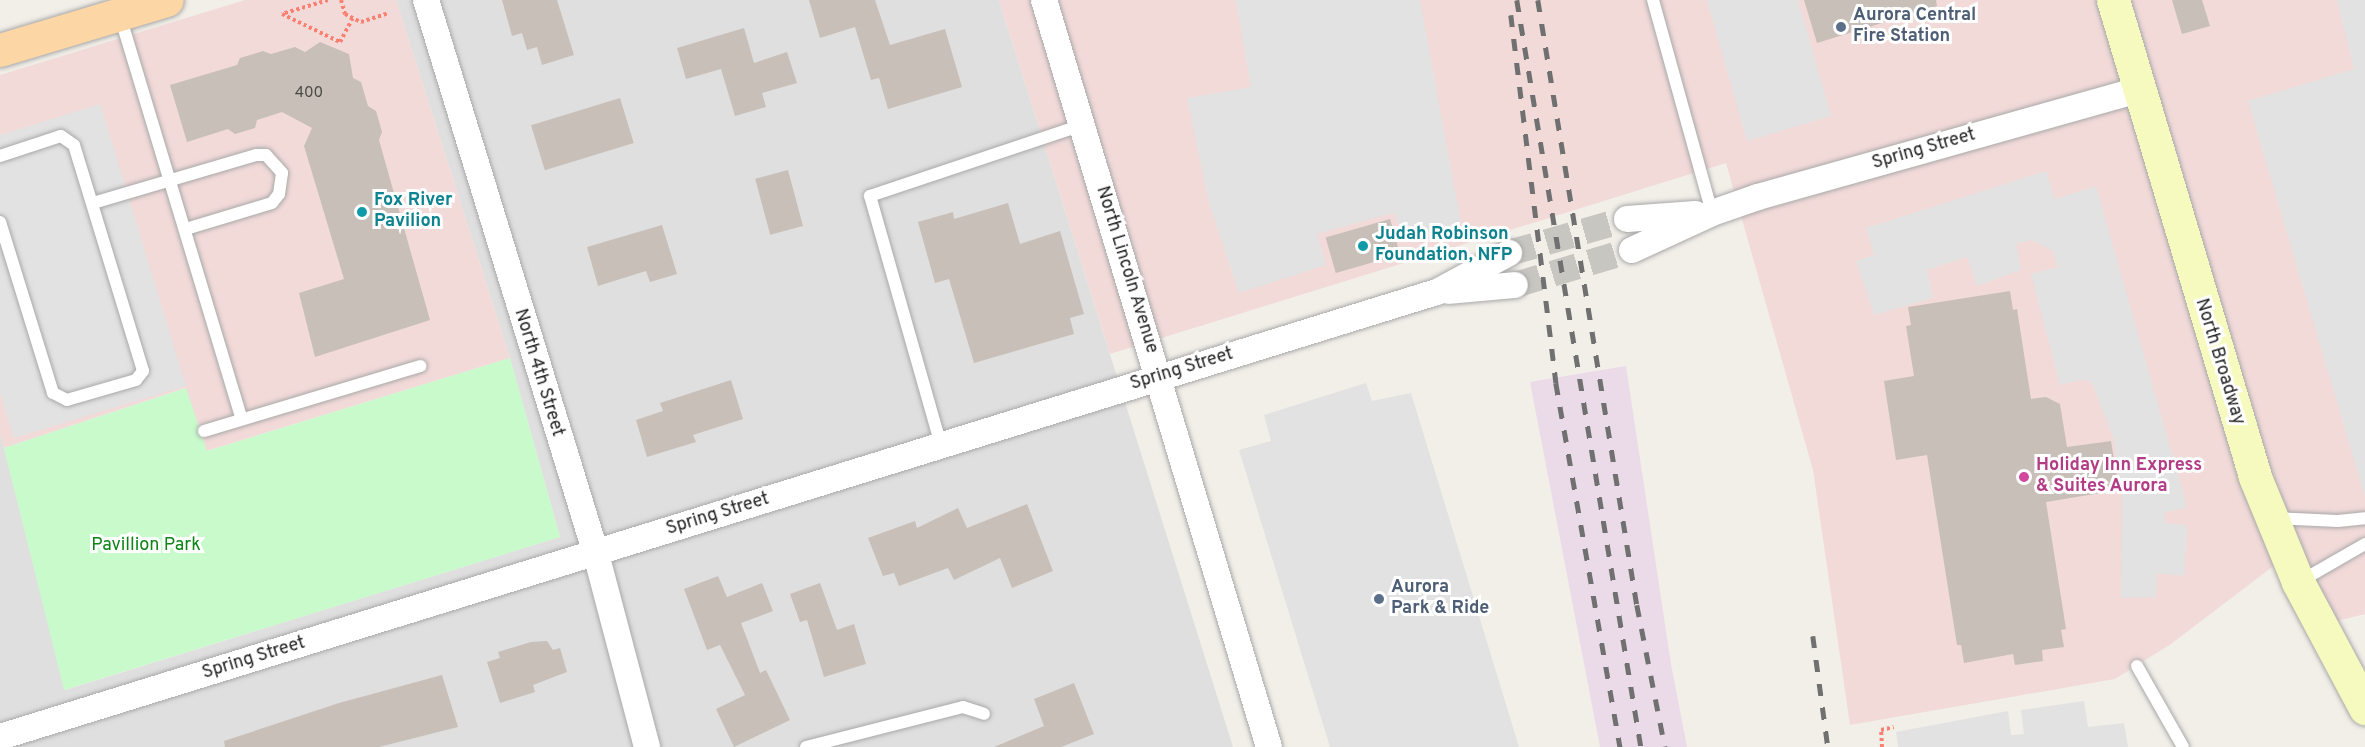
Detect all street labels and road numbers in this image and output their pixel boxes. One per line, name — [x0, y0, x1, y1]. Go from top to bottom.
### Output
street label: Spring Street — [1870, 125, 1978, 175]
street label: North Lincoln Avenue — [1090, 184, 1162, 356]
street label: North Broadway — [2190, 296, 2248, 428]
street label: North 4th Street — [508, 307, 568, 439]
street label: Spring Street — [1128, 344, 1236, 396]
street label: Spring Street — [664, 489, 772, 541]
street label: Spring Street — [200, 633, 308, 685]

